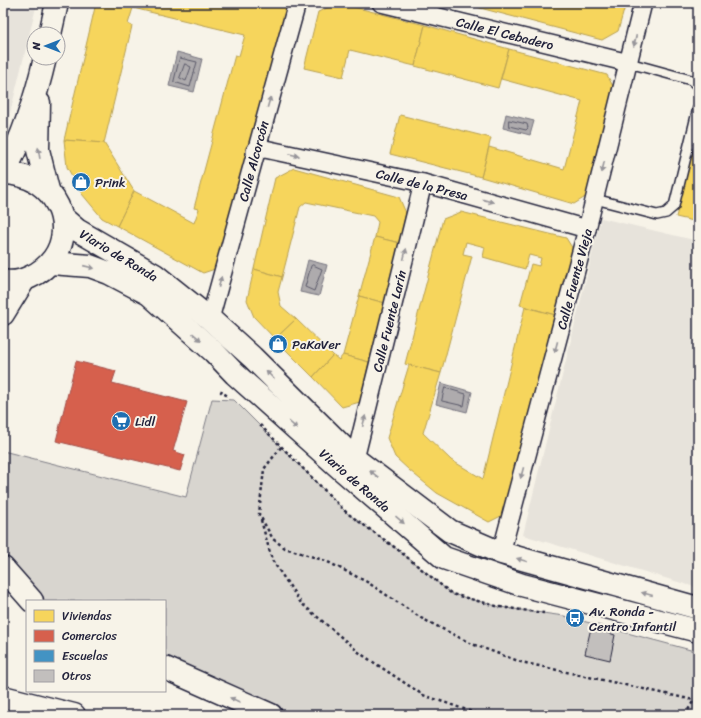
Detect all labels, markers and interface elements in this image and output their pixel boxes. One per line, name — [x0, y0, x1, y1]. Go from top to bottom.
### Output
street label: Calle El Cebadero — [454, 10, 557, 57]
north arrow — [26, 26, 66, 66]
one-way arrow — [631, 35, 637, 47]
text: N — [27, 42, 46, 51]
one-way arrow — [266, 96, 272, 108]
street label: Calle Alcorcón — [232, 118, 275, 204]
one-way arrow — [36, 146, 42, 159]
one-way arrow — [288, 152, 300, 158]
one-way arrow — [600, 161, 606, 173]
street label: Calle de la Presa — [374, 162, 471, 207]
shop icon: Prink — [70, 171, 92, 193]
place label: Prink — [95, 171, 126, 194]
one-way arrow — [482, 198, 494, 204]
street label: Viario de Ronda — [75, 223, 163, 288]
street label: Calle Fuente Vieja — [550, 226, 599, 332]
one-way arrow — [403, 248, 409, 260]
one-way arrow — [83, 264, 95, 270]
street label: Calle Fuente Larín — [366, 268, 413, 374]
one-way arrow — [217, 276, 223, 288]
one-way arrow — [192, 332, 202, 341]
shop icon: PaKaVer — [267, 333, 289, 355]
place label: PaKaVer — [292, 333, 341, 356]
one-way arrow — [553, 341, 559, 353]
one-way arrow — [265, 370, 275, 380]
supermarket icon: Lidl — [110, 410, 132, 432]
place label: Lidl — [135, 410, 155, 433]
one-way arrow — [361, 415, 367, 427]
one-way arrow — [287, 420, 298, 429]
street label: Viario de Ronda — [314, 443, 396, 518]
one-way arrow — [519, 466, 525, 479]
one-way arrow — [369, 470, 380, 478]
one-way arrow — [395, 516, 406, 525]
one-way arrow — [515, 557, 527, 563]
one-way arrow — [641, 591, 653, 597]
legend — [26, 600, 166, 692]
place label: Av. Ronda - Centro Infantil — [588, 600, 676, 638]
text: Viviendas — [62, 605, 112, 627]
bus stop icon: Av. Ronda - Centro Infantil — [564, 607, 586, 629]
text: Comercios — [62, 625, 117, 647]
text: Escuelas — [62, 645, 108, 667]
text: Otros — [62, 665, 91, 687]
one-way arrow — [229, 696, 241, 703]

